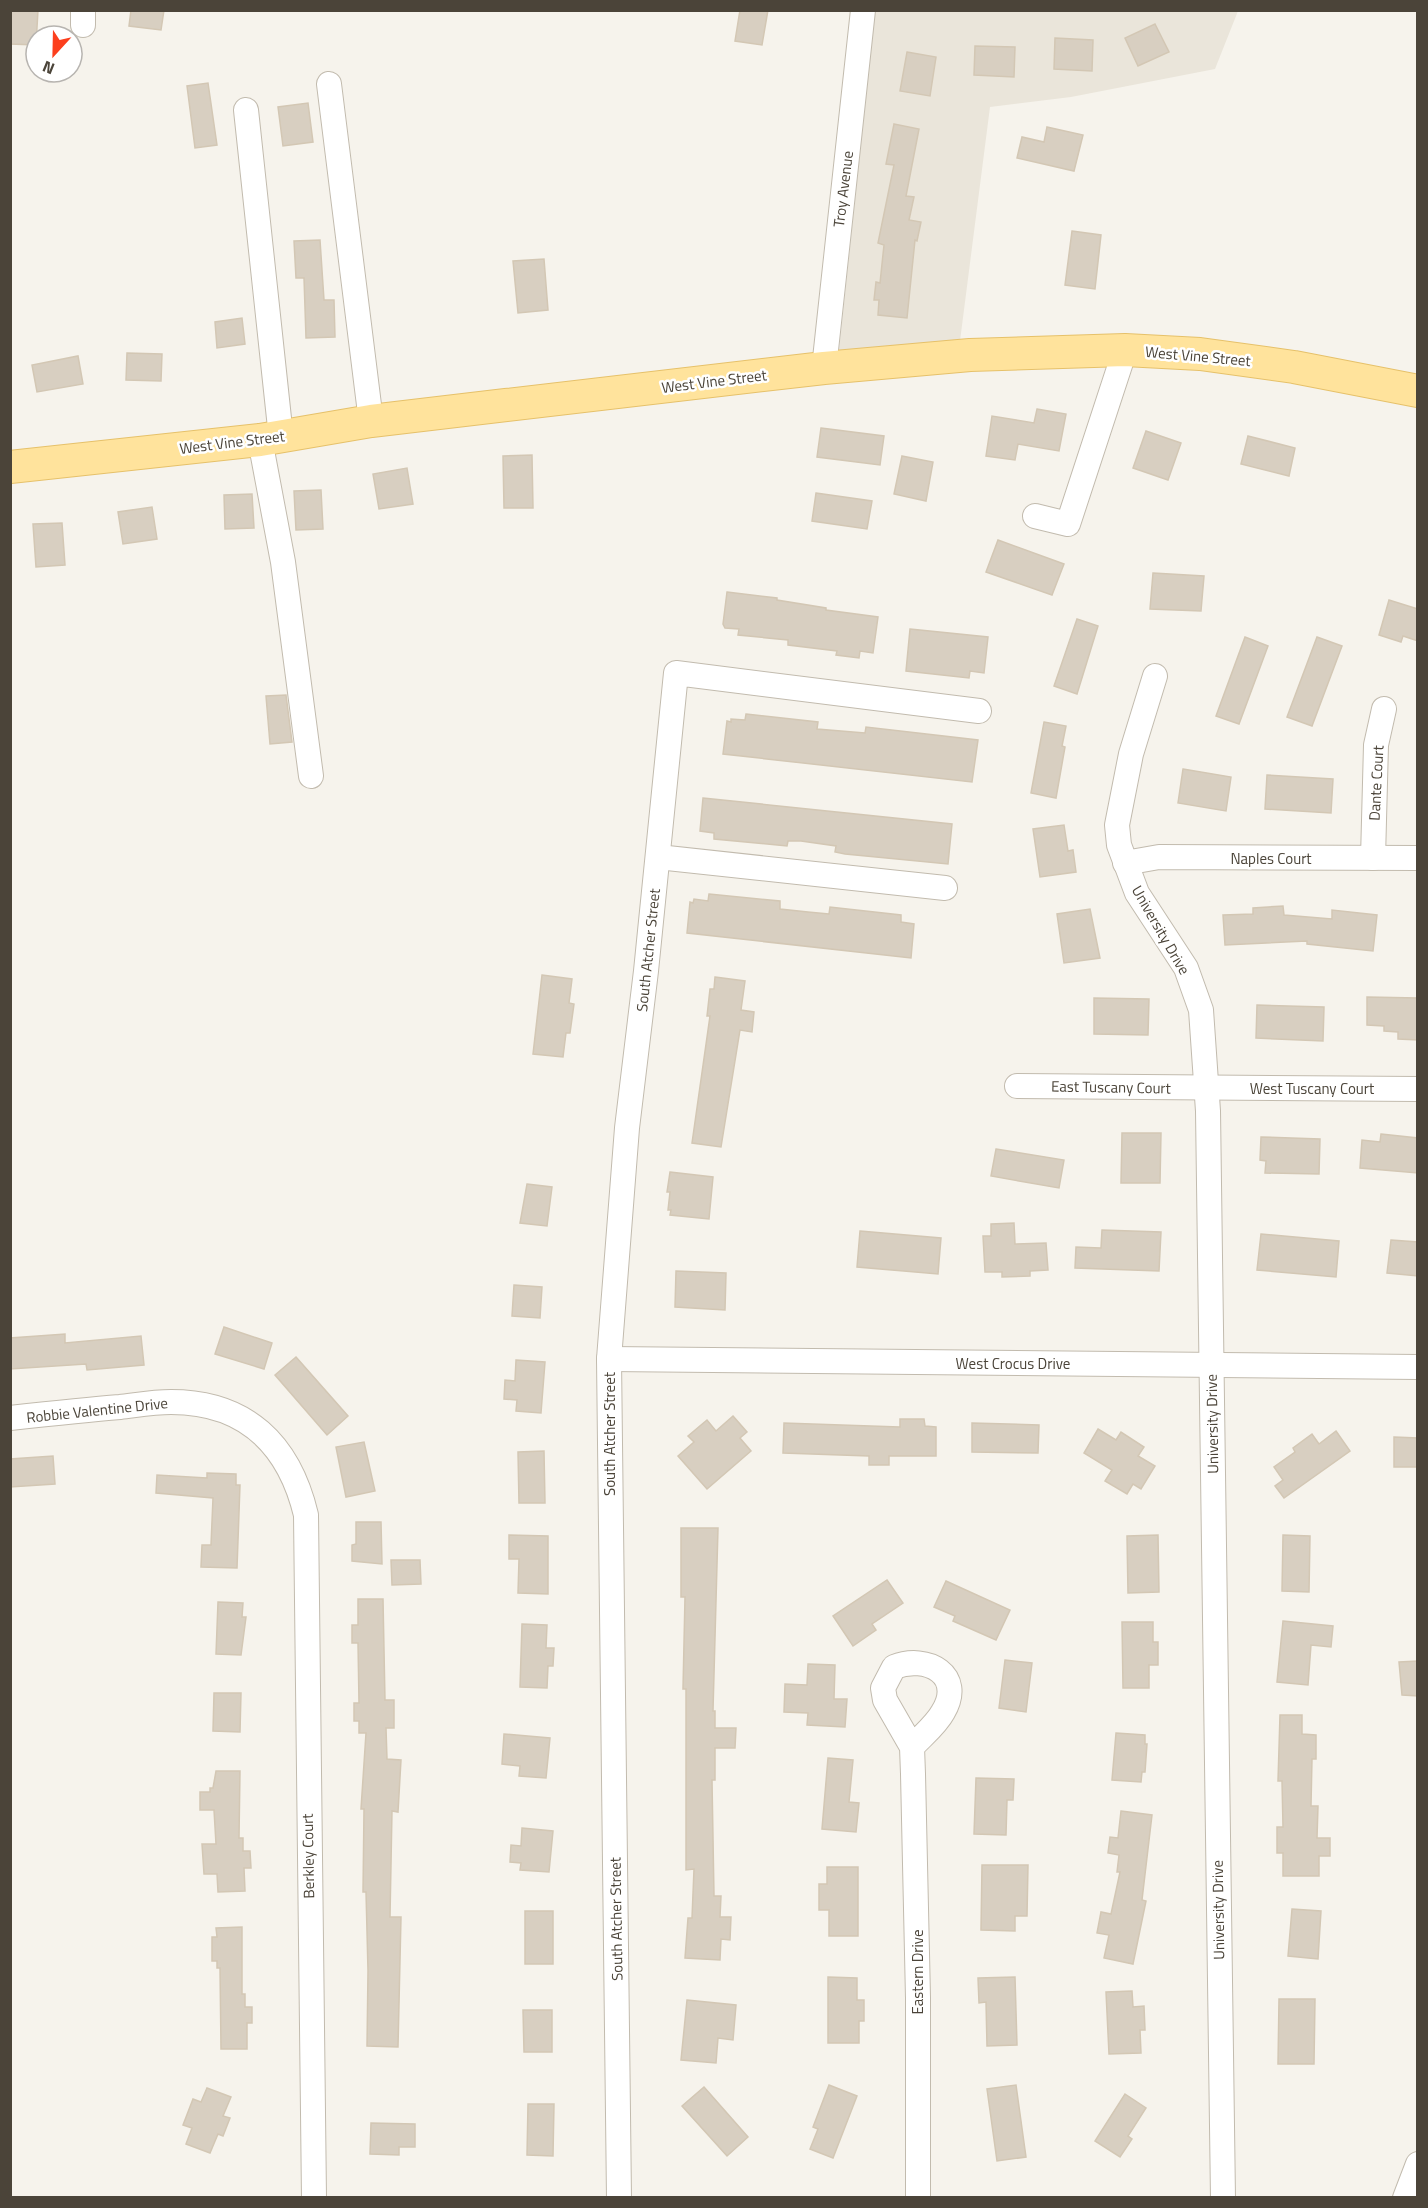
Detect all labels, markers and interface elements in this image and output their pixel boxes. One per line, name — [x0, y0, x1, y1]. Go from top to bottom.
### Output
north arrow — [24, 24, 84, 84]
text: N — [39, 55, 58, 81]
street label: Troy Avenue — [827, 149, 859, 229]
street label: West Vine Street — [1144, 340, 1252, 372]
street label: West Vine Street — [660, 363, 769, 399]
street label: West Vine Street — [178, 424, 287, 460]
street label: Dante Court — [1363, 744, 1390, 821]
street label: Naples Court — [1230, 847, 1312, 870]
street label: University Drive — [1126, 881, 1196, 979]
street label: South Atcher Street — [630, 886, 666, 1013]
street label: East Tuscany Court — [1051, 1074, 1172, 1100]
street label: West Tuscany Court — [1250, 1077, 1375, 1100]
street label: West Crocus Drive — [956, 1352, 1070, 1375]
street label: South Atcher Street — [598, 1371, 621, 1496]
street label: University Drive — [1200, 1374, 1224, 1474]
street label: Robbie Valentine Drive — [25, 1391, 169, 1429]
street label: Berkley Court — [296, 1813, 320, 1899]
street label: South Atcher Street — [603, 1856, 629, 1981]
street label: University Drive — [1206, 1860, 1230, 1960]
street label: Eastern Drive — [906, 1930, 929, 2014]

